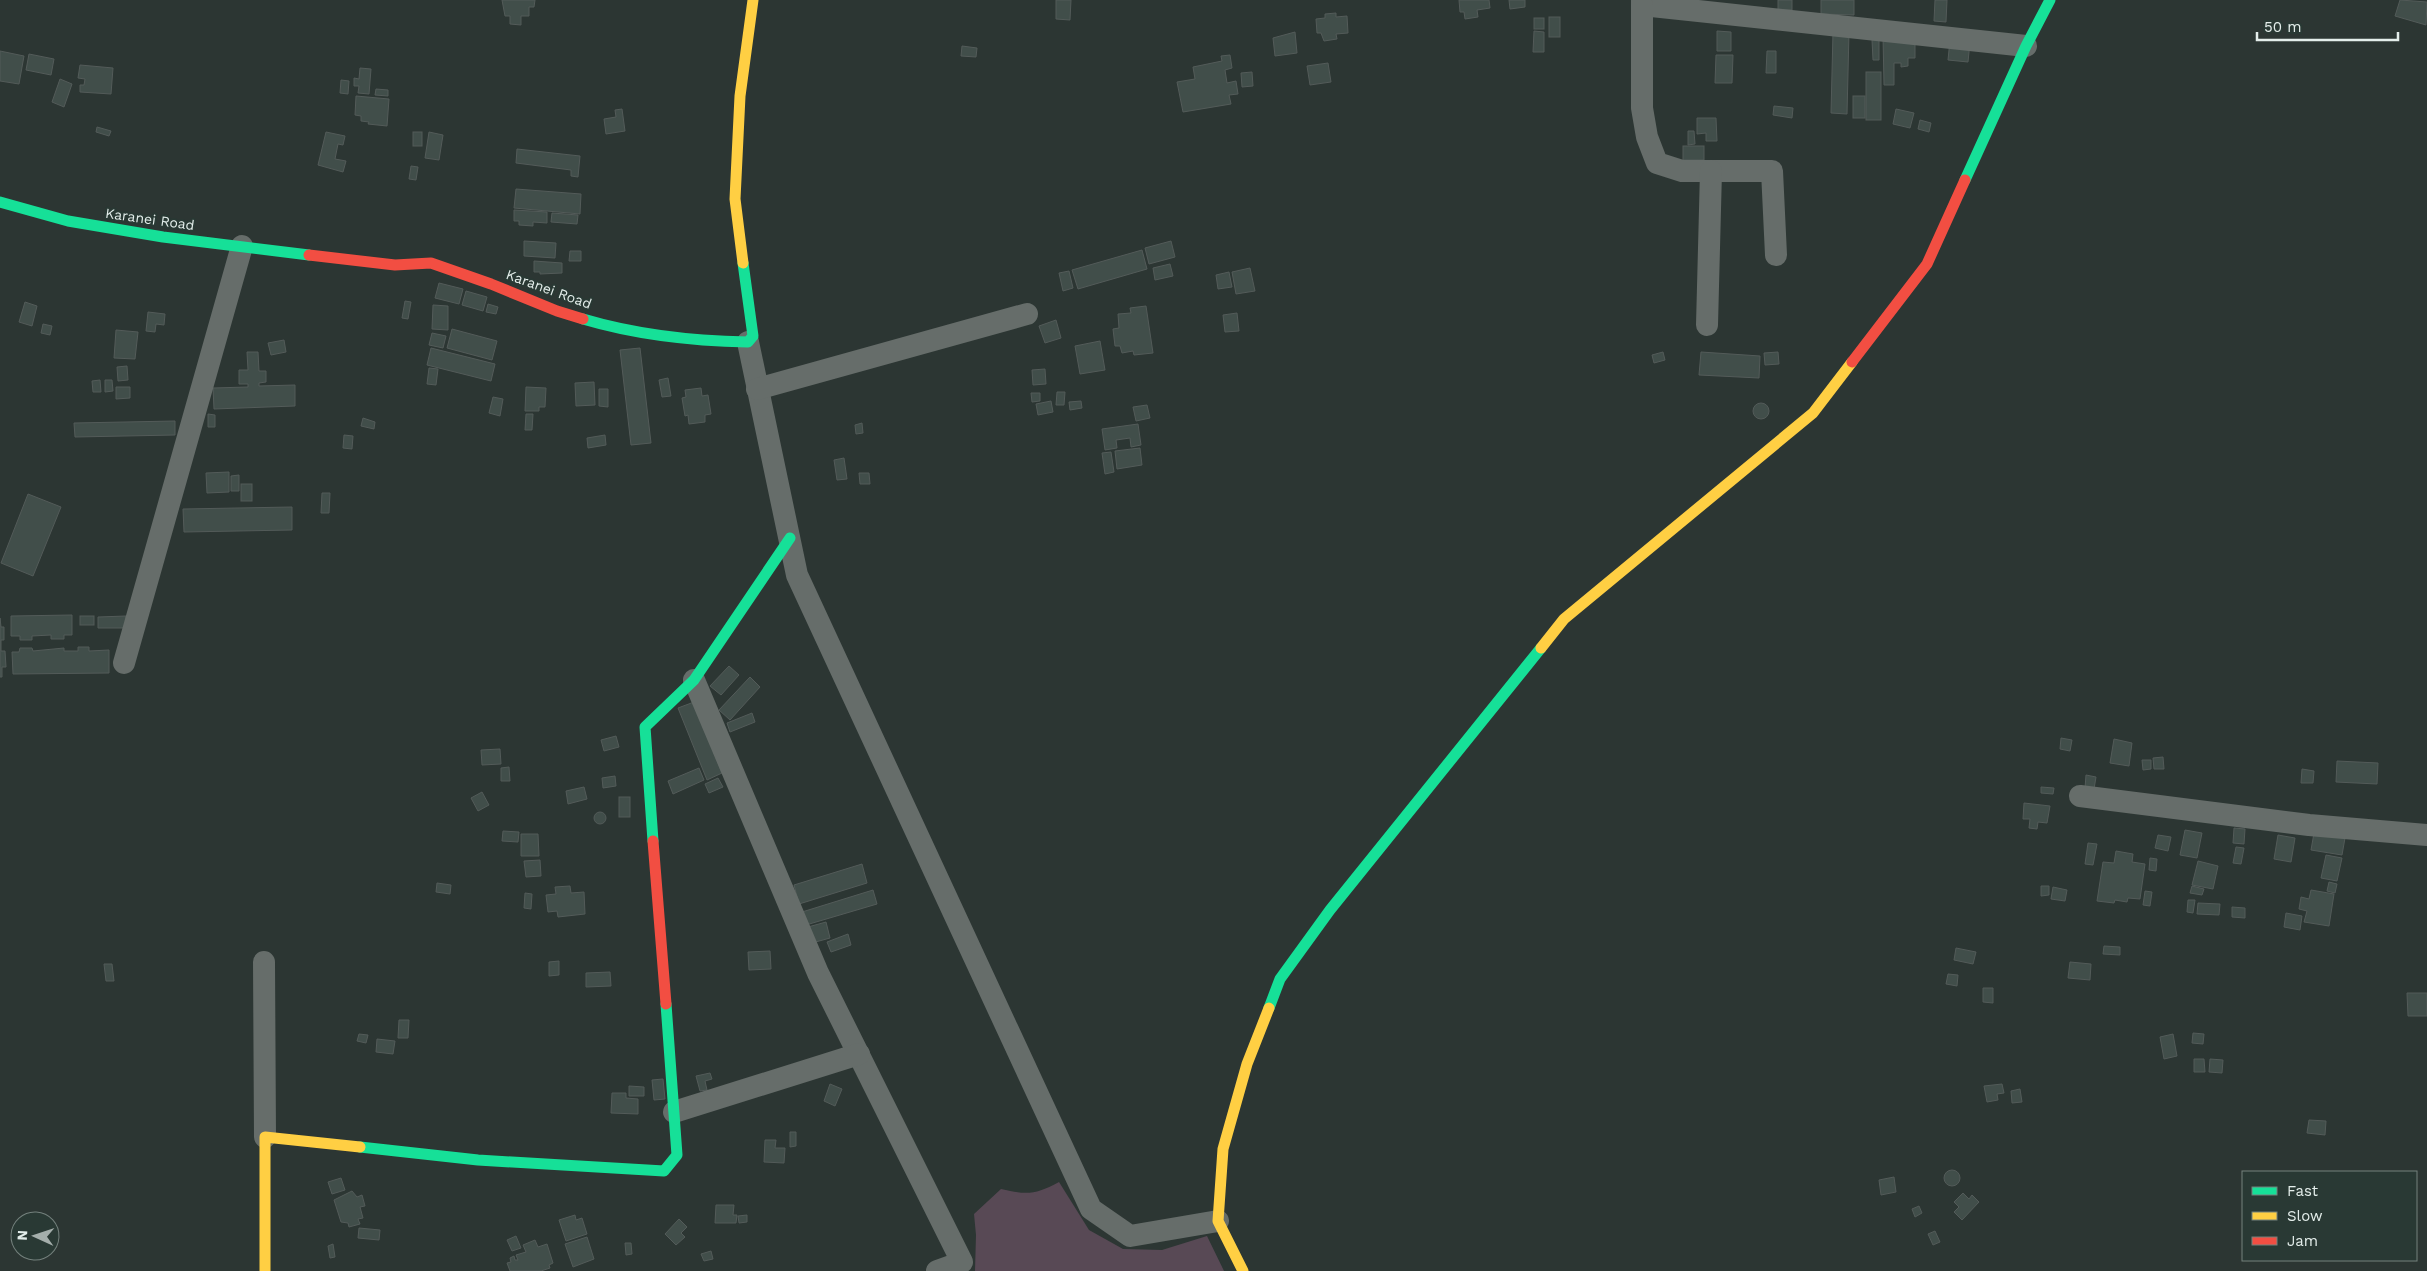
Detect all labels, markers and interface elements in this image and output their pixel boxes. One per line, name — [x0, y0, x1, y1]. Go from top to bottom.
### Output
scale bar — [2257, 10, 2398, 42]
text: 50 m — [2264, 18, 2301, 36]
street label: Karanei Road — [104, 205, 196, 233]
street label: Karanei Road — [504, 266, 594, 312]
legend — [2242, 1171, 2417, 1261]
text: Fast — [2287, 1182, 2319, 1200]
text: Slow — [2287, 1207, 2323, 1225]
north arrow — [10, 1211, 60, 1261]
text: N — [14, 1230, 30, 1241]
text: Jam — [2287, 1232, 2318, 1250]

